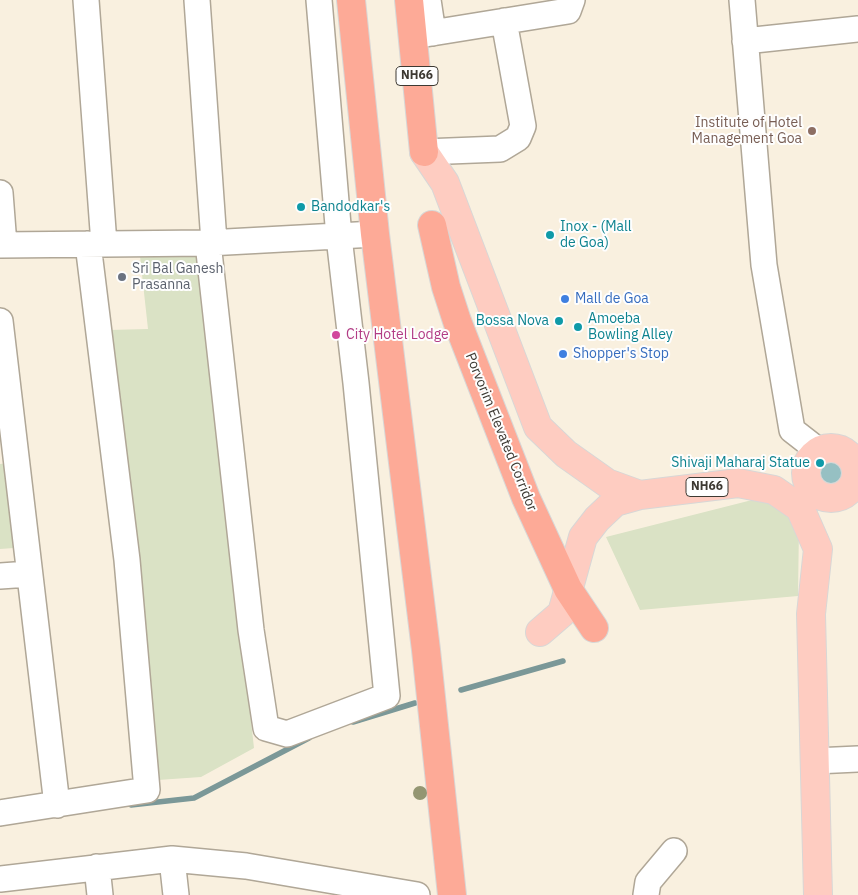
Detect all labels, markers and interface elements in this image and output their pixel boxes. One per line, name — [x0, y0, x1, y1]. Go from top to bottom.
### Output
road number: NH66 — [396, 66, 438, 85]
place label: Institute of Hotel Management Goa — [692, 115, 802, 148]
marker: Institute of Hotel Management Goa — [806, 125, 818, 137]
place label: Bandodkar's — [311, 199, 390, 215]
marker: Bandodkar's — [295, 201, 307, 213]
place label: Inox - (Mall de Goa) — [560, 219, 632, 252]
marker: Inox - (Mall de Goa) — [544, 229, 556, 241]
place label: Sri Bal Ganesh Prasanna — [132, 261, 223, 294]
marker: Sri Bal Ganesh Prasanna — [116, 271, 128, 283]
place label: Mall de Goa — [575, 291, 649, 307]
marker: Mall de Goa — [559, 293, 571, 305]
place label: Amoeba Bowling Alley — [588, 311, 673, 344]
place label: Bossa Nova — [476, 313, 549, 329]
marker: Bossa Nova — [553, 315, 565, 327]
marker: Amoeba Bowling Alley — [572, 321, 584, 333]
place label: City Hotel Lodge — [346, 327, 449, 343]
marker: City Hotel Lodge — [330, 329, 342, 341]
place label: Shopper's Stop — [573, 346, 669, 362]
marker: Shopper's Stop — [557, 348, 569, 360]
street label: Porvorim Elevated Corridor — [462, 350, 540, 514]
place label: Shivaji Maharaj Statue — [671, 455, 810, 471]
marker: Shivaji Maharaj Statue — [814, 457, 826, 469]
road number: NH66 — [686, 478, 728, 497]

